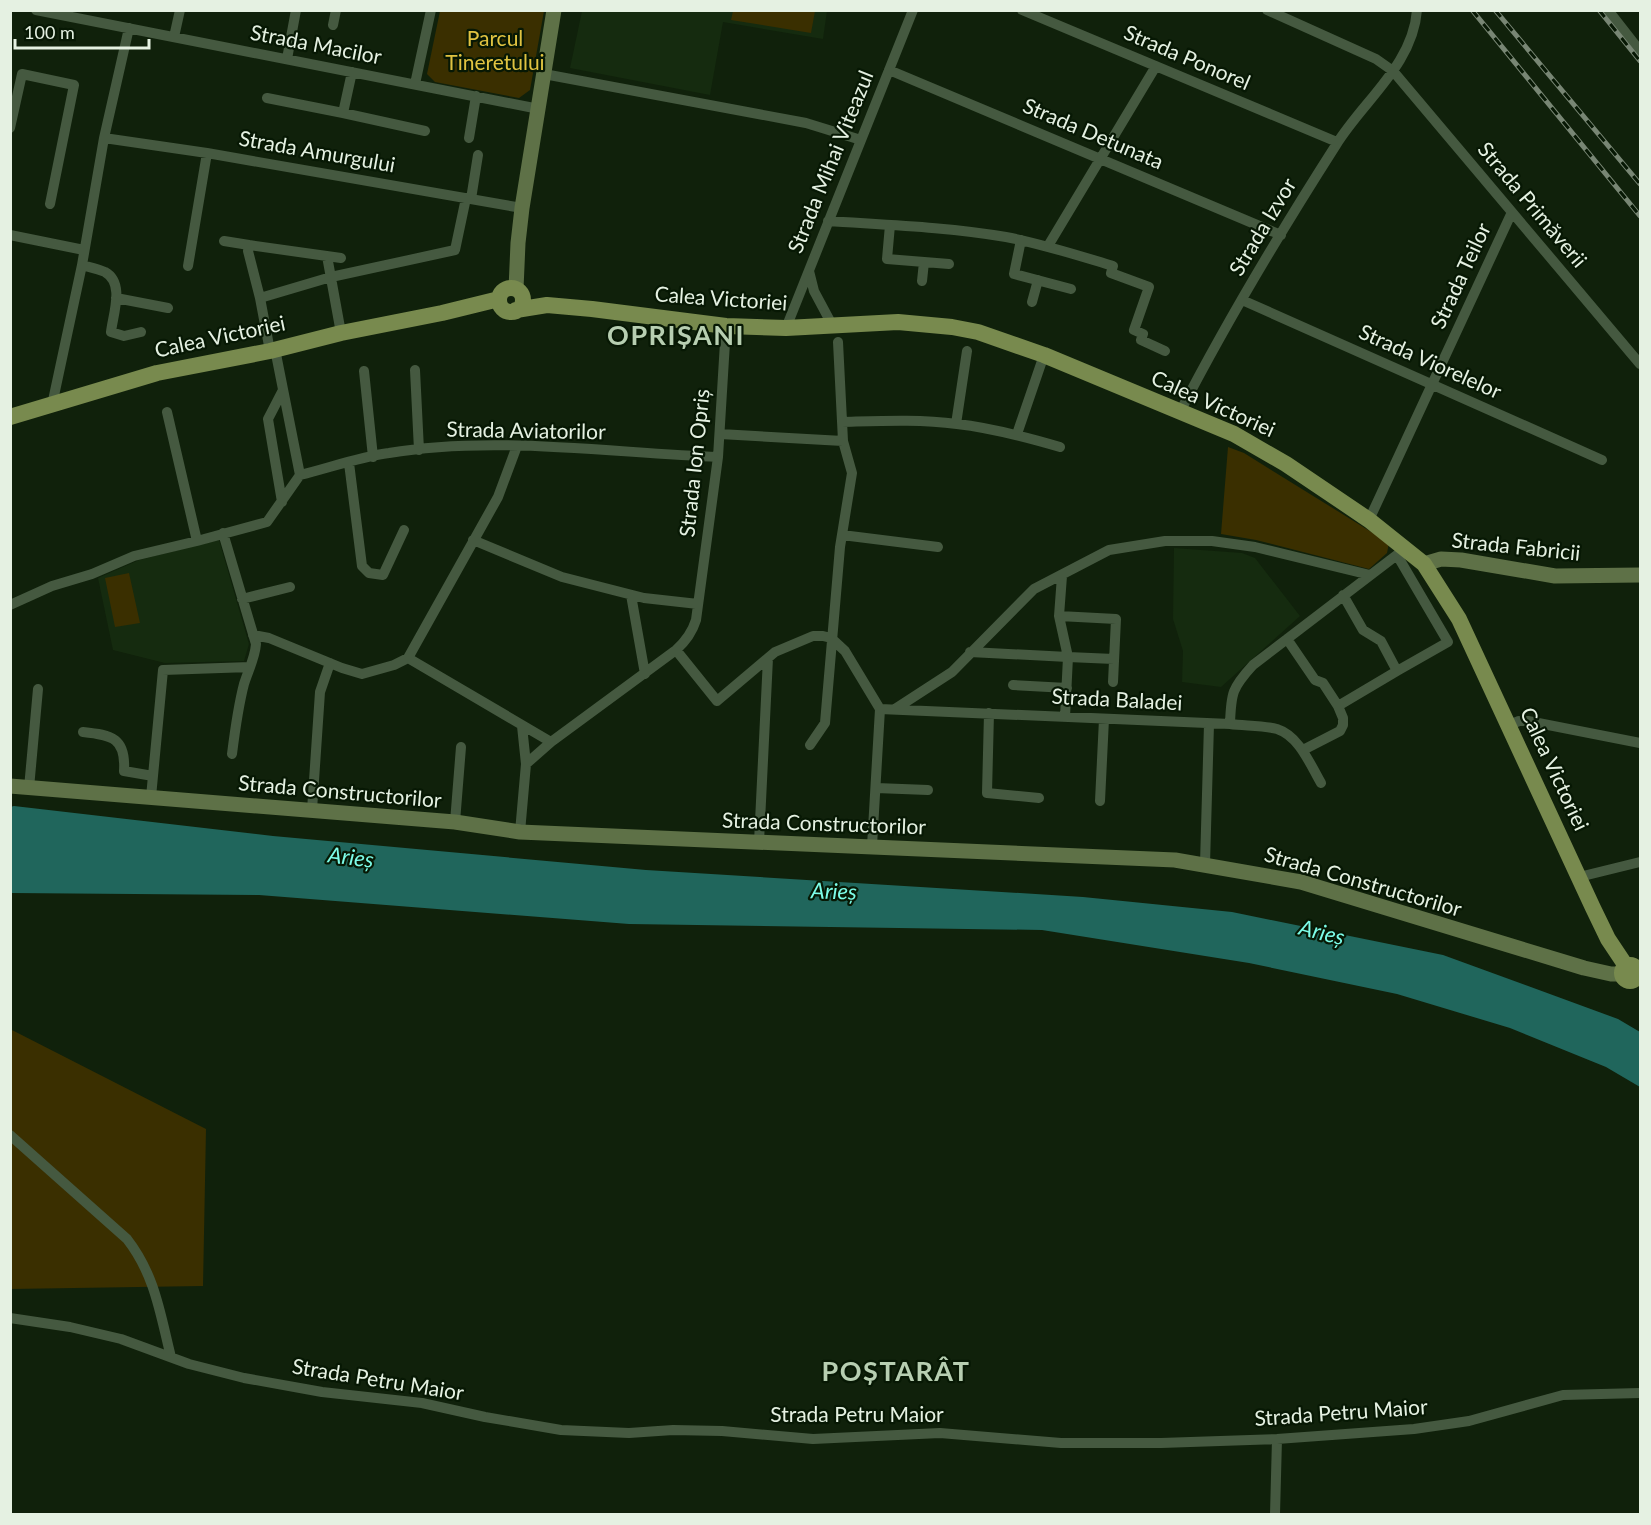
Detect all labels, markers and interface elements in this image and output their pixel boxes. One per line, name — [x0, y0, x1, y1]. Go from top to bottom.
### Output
scale bar — [15, 12, 148, 50]
street label: Strada Macilor — [249, 19, 384, 69]
street label: Strada Ponorel — [1121, 19, 1255, 94]
text: 100 m — [24, 21, 75, 43]
park label: Parcul Tineretului — [445, 25, 545, 74]
street label: Strada Mihai Viteazul — [782, 67, 878, 256]
street label: Strada Detunata — [1020, 92, 1168, 173]
street label: Strada Amurgului — [237, 124, 397, 177]
street label: Strada Primăverii — [1473, 136, 1593, 272]
street label: Strada Izvor — [1223, 173, 1301, 279]
street label: Strada Teilor — [1424, 218, 1495, 332]
street label: Calea Victoriei — [654, 280, 788, 315]
street label: Calea Victoriei — [152, 309, 287, 362]
district label: OPRIȘANI — [607, 318, 745, 351]
street label: Strada Viorelelor — [1356, 318, 1506, 403]
street label: Calea Victoriei — [1148, 364, 1279, 441]
street label: Strada Ion Opriș — [673, 388, 714, 538]
street label: Strada Aviatorilor — [446, 416, 606, 443]
street label: Strada Fabricii — [1451, 526, 1582, 565]
street label: Strada Baladei — [1051, 683, 1183, 714]
street label: Calea Victoriei — [1516, 703, 1595, 834]
street label: Strada Constructorilor — [237, 769, 443, 812]
street label: Strada Constructorilor — [722, 806, 927, 839]
water label: Arieș — [326, 840, 376, 873]
street label: Strada Constructorilor — [1262, 840, 1465, 921]
water label: Arieș — [810, 876, 858, 905]
water label: Arieș — [1296, 913, 1348, 950]
street label: Strada Petru Maior — [291, 1353, 466, 1404]
district label: POȘTARÂT — [822, 1354, 970, 1387]
street label: Strada Petru Maior — [1253, 1393, 1429, 1430]
street label: Strada Petru Maior — [770, 1401, 944, 1426]

